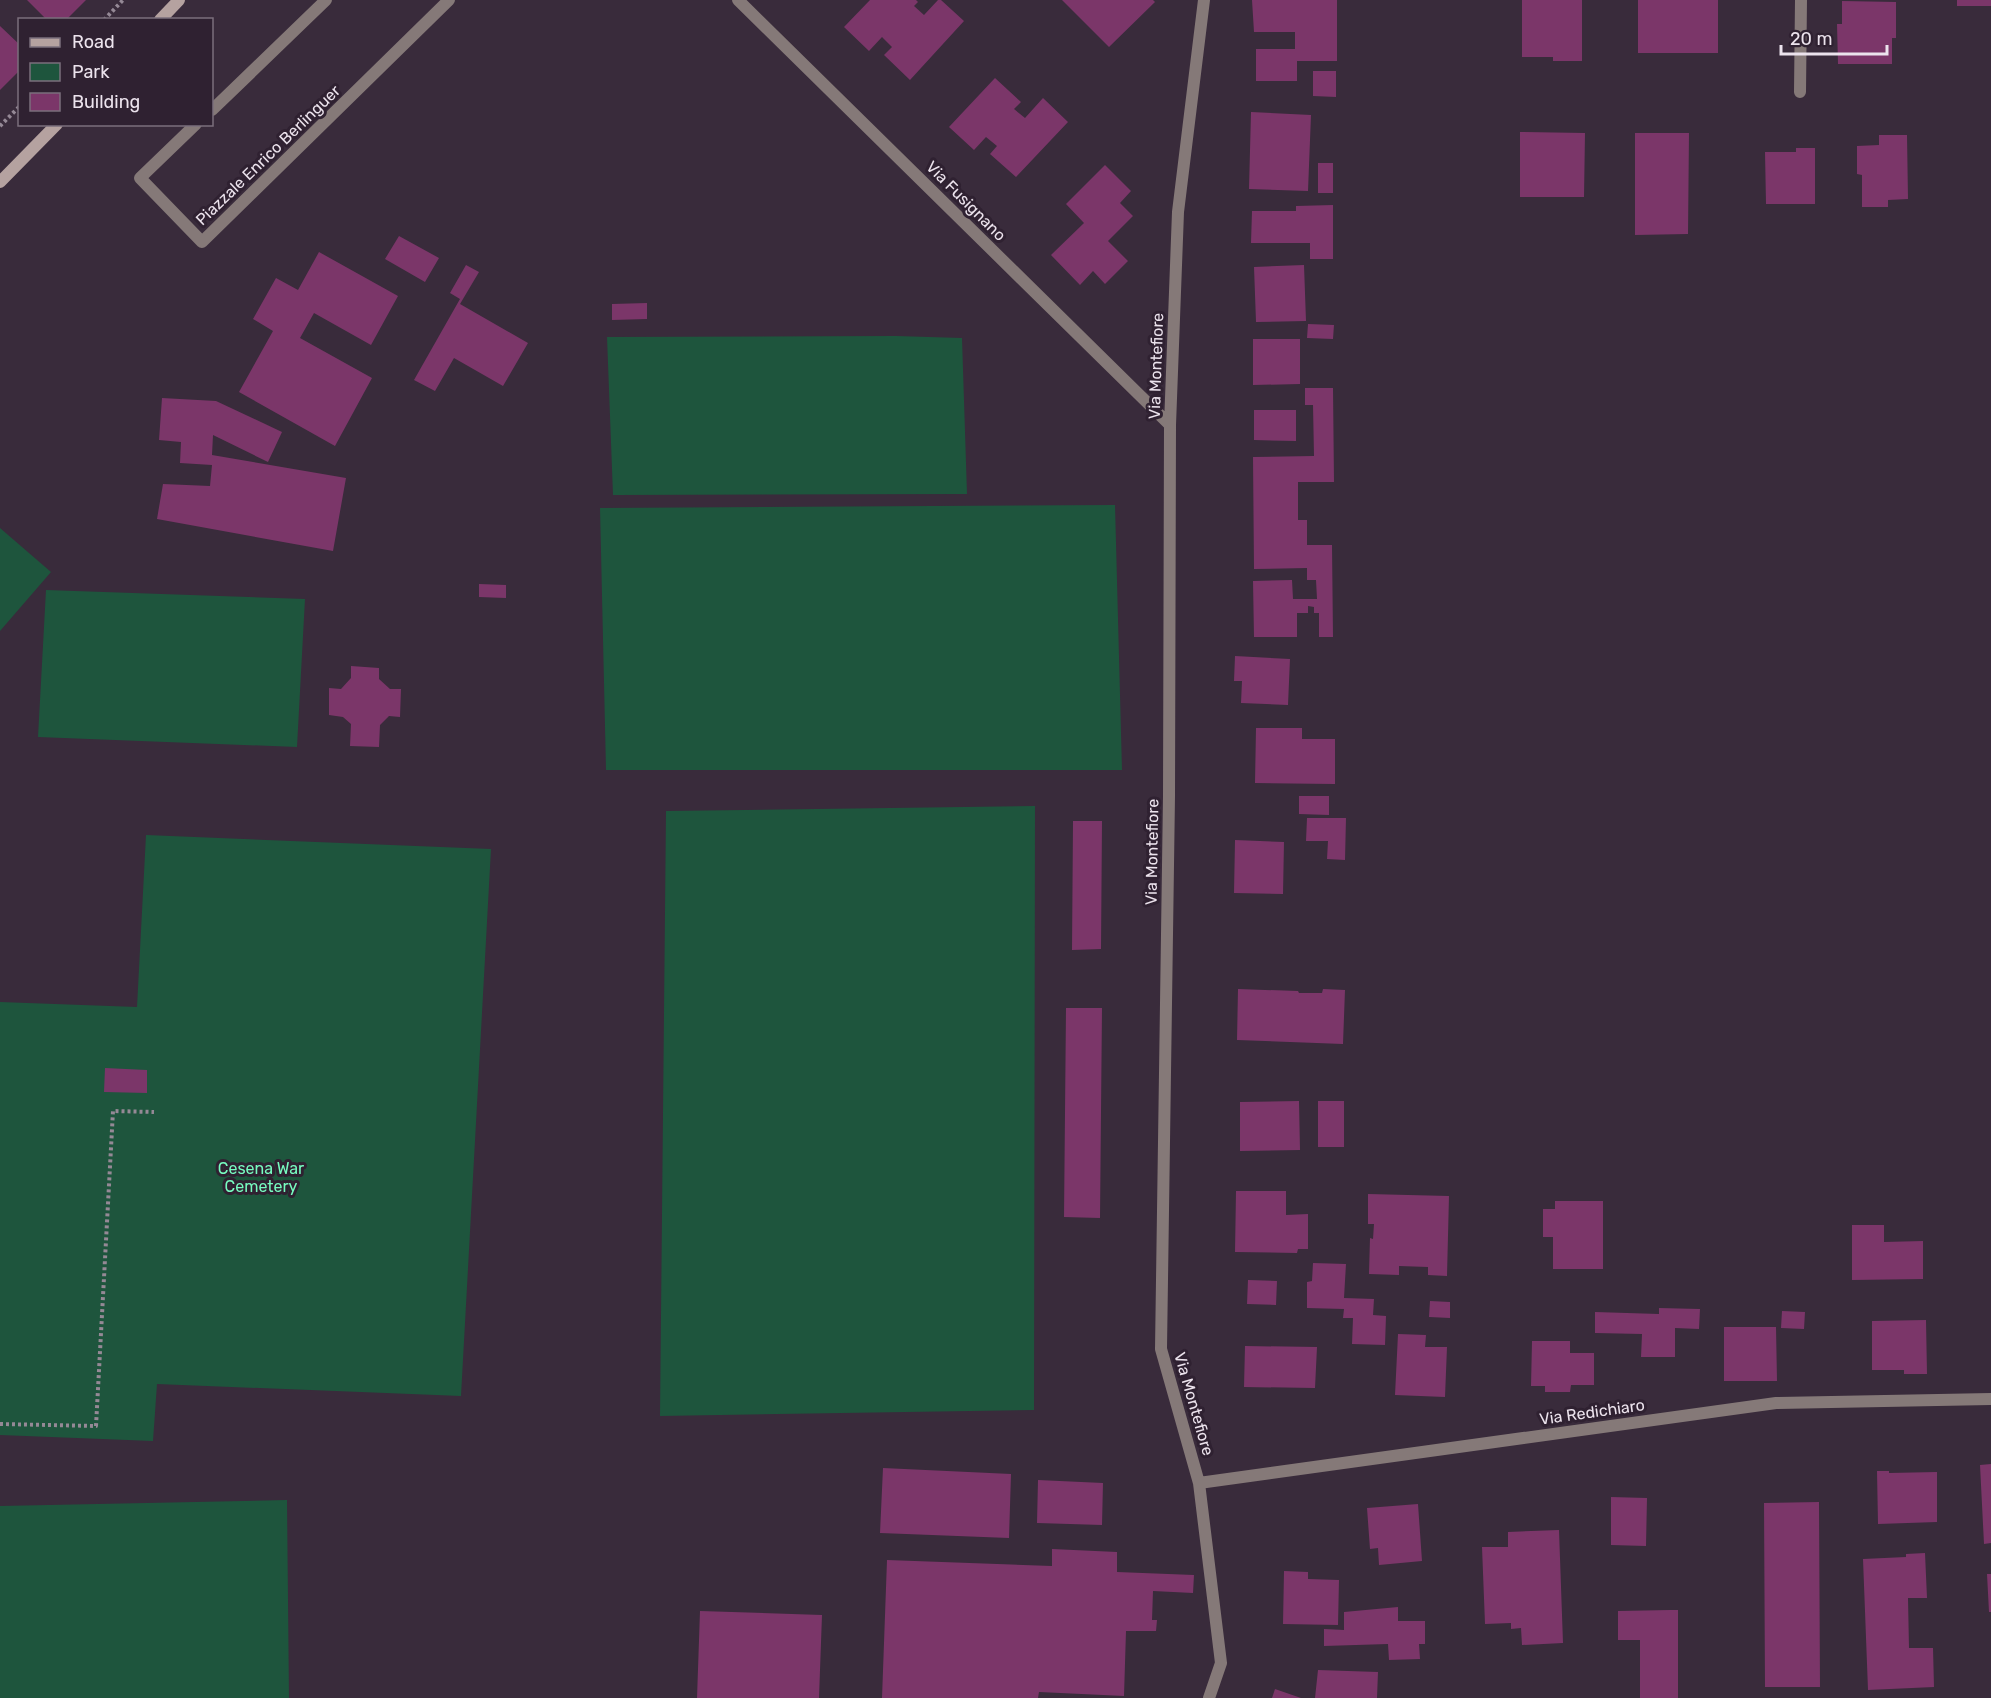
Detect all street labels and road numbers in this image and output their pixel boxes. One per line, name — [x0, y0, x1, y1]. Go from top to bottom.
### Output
street label: Piazzale Enrico Berlinguer — [192, 81, 344, 229]
street label: Via Fusignano — [922, 157, 1010, 245]
street label: Via Montefiore — [1145, 312, 1167, 420]
street label: Via Montefiore — [1142, 799, 1162, 905]
street label: Via Montefiore — [1170, 1350, 1218, 1458]
street label: Via Redichiaro — [1538, 1395, 1646, 1429]

